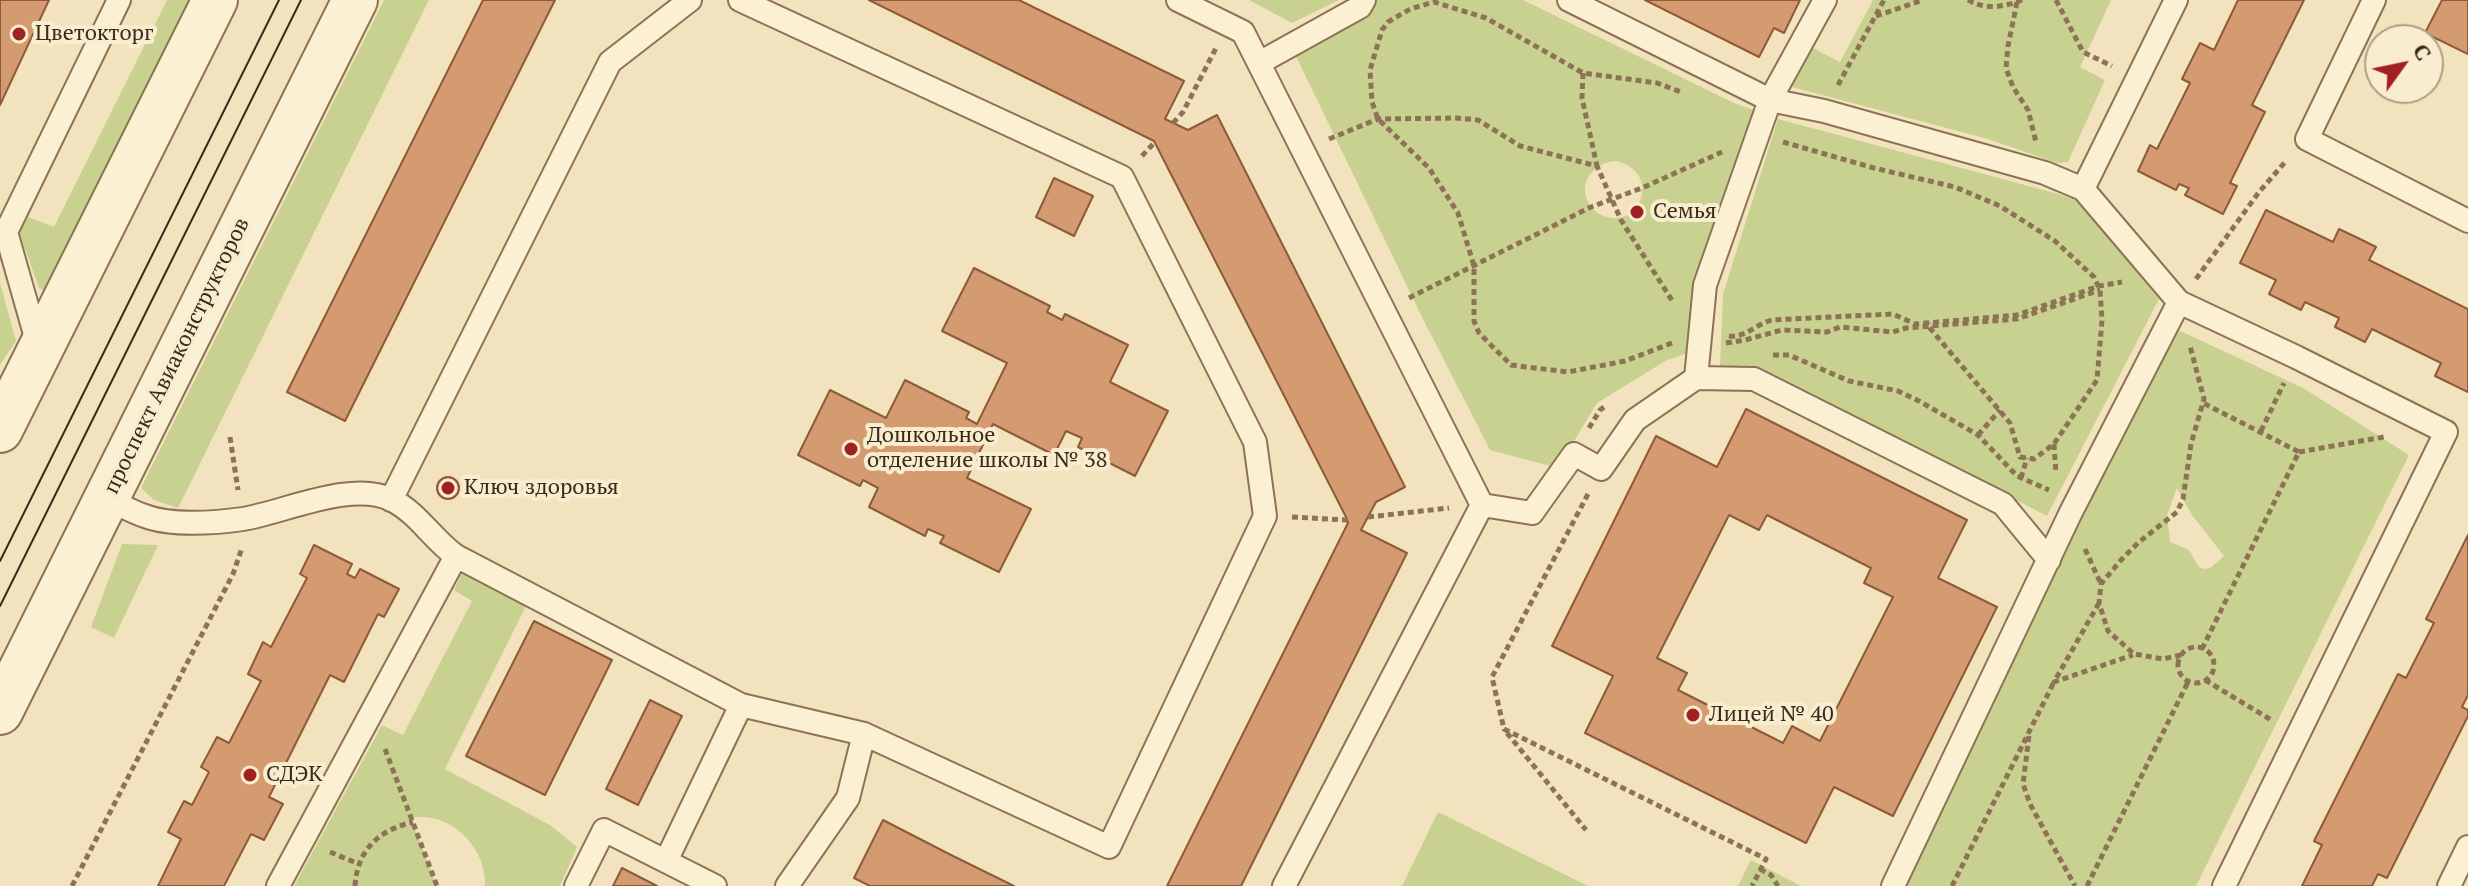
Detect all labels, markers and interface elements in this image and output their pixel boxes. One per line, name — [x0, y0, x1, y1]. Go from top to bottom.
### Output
place label: Цветокторг — [35, 21, 153, 47]
north arrow — [2364, 24, 2444, 104]
marker: Цветокторг — [10, 25, 28, 43]
text: С — [2407, 38, 2439, 66]
place label: Семья — [1653, 199, 1716, 225]
marker: Семья — [1628, 203, 1646, 221]
street label: проспект Авиаконструкторов — [98, 213, 256, 499]
place label: Дошкольное отделение школы № 38 — [867, 423, 1107, 474]
marker: Дошкольное отделение школы № 38 — [842, 440, 860, 458]
place label: Ключ здоровья — [464, 475, 619, 501]
marker: Ключ здоровья — [439, 479, 457, 497]
place label: Лицей № 40 — [1709, 702, 1834, 728]
marker: Лицей № 40 — [1684, 706, 1702, 724]
place label: СДЭК — [266, 762, 323, 788]
marker: СДЭК — [241, 766, 259, 784]

